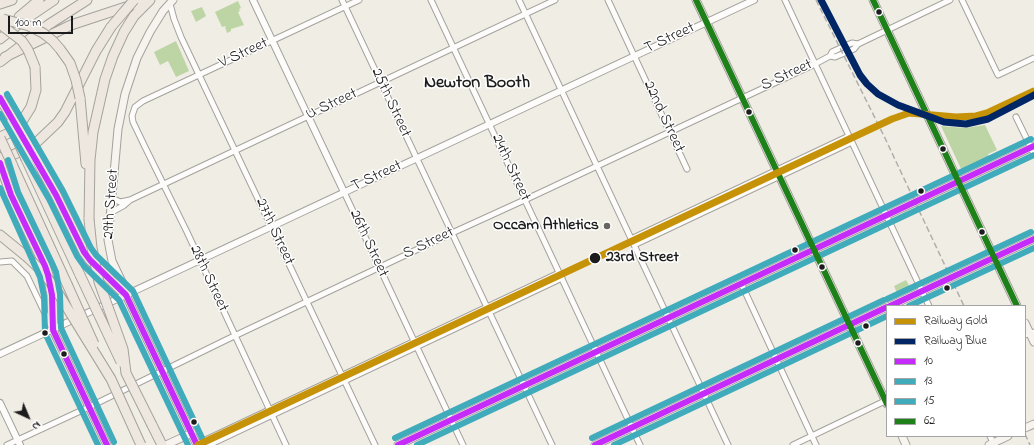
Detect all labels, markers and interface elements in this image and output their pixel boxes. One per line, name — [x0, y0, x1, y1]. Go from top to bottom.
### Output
unlabelled marker — [874, 7, 884, 17]
scale bar — [10, 8, 75, 34]
text: 100 m — [15, 14, 42, 32]
street label: T Street — [642, 19, 698, 59]
street label: V Street — [216, 34, 272, 74]
street label: S Street — [758, 56, 816, 96]
street label: 25th Street — [366, 65, 414, 141]
district label: Newton Booth — [424, 73, 530, 95]
street label: 22nd Street — [638, 78, 688, 156]
street label: U Street — [303, 85, 361, 125]
unlabelled marker — [744, 107, 754, 117]
street label: 24th Street — [486, 131, 534, 205]
unlabelled marker — [938, 144, 948, 154]
street label: T Street — [349, 157, 405, 197]
street label: 29th Street — [100, 168, 124, 240]
unlabelled marker — [916, 186, 926, 196]
street label: 27th Street — [250, 195, 298, 269]
street label: 26th Street — [344, 207, 392, 281]
place label: Occam Athletics — [493, 216, 599, 236]
marker: Occam Athletics — [602, 221, 612, 231]
street label: S Street — [400, 223, 458, 265]
unlabelled marker — [977, 227, 987, 237]
street label: 28th Street — [184, 243, 232, 315]
unlabelled marker — [790, 245, 800, 255]
place label: 23rd Street — [606, 248, 679, 268]
marker: 23rd Street — [588, 251, 602, 265]
unlabelled marker — [817, 262, 827, 272]
unlabelled marker — [942, 283, 952, 293]
legend — [886, 305, 1026, 437]
text: Railway Gold — [924, 312, 987, 330]
unlabelled marker — [861, 321, 871, 331]
unlabelled marker — [40, 328, 50, 338]
text: Railway Blue — [924, 332, 987, 350]
unlabelled marker — [853, 338, 863, 348]
unlabelled marker — [59, 349, 69, 359]
text: 10 — [924, 352, 933, 370]
text: 13 — [924, 372, 933, 390]
text: 15 — [924, 392, 935, 410]
north arrow — [8, 397, 48, 437]
text: 62 — [924, 412, 935, 430]
text: N — [28, 417, 45, 434]
unlabelled marker — [189, 417, 199, 427]

